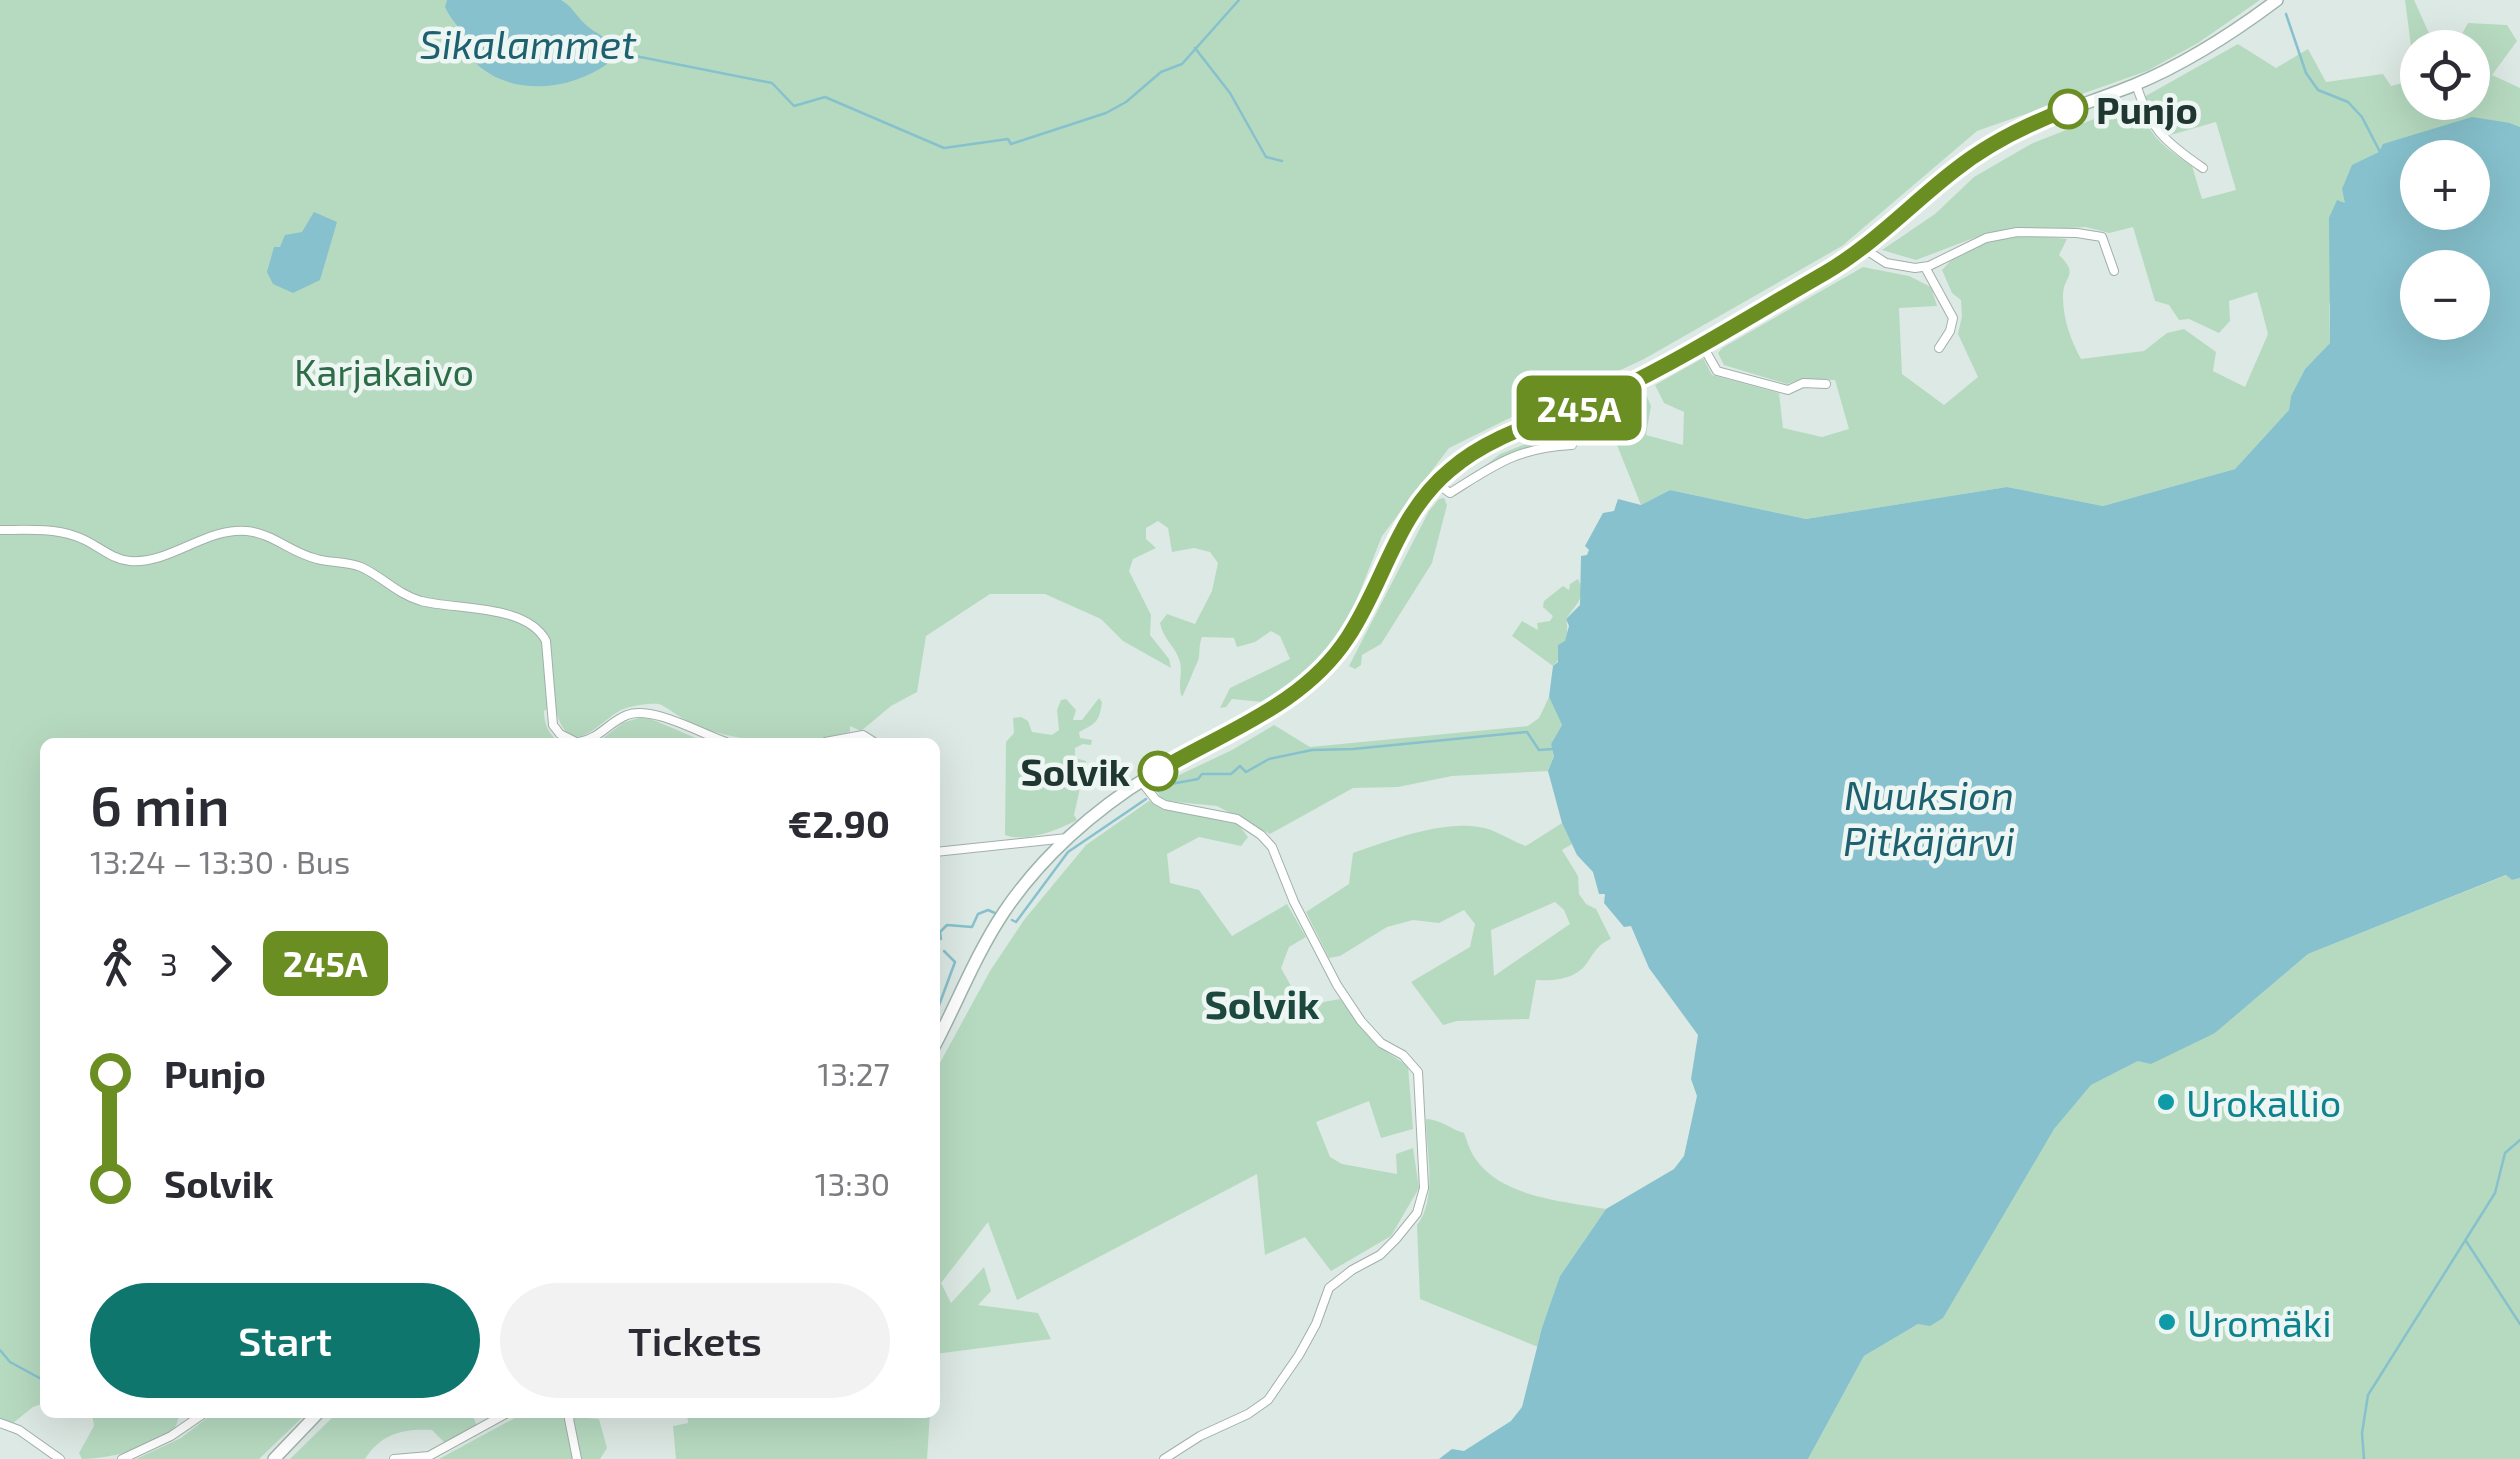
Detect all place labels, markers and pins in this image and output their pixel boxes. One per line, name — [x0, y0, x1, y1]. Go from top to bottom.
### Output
place label: Punjo — [2096, 86, 2198, 132]
marker: Punjo — [2049, 90, 2087, 128]
place label: Solvik — [1021, 748, 1131, 794]
marker: Solvik — [1139, 752, 1177, 790]
place label: Urokallio — [2186, 1079, 2341, 1125]
marker: Urokallio — [2155, 1091, 2177, 1113]
place label: Uromäki — [2187, 1299, 2332, 1345]
marker: Uromäki — [2156, 1311, 2178, 1333]

